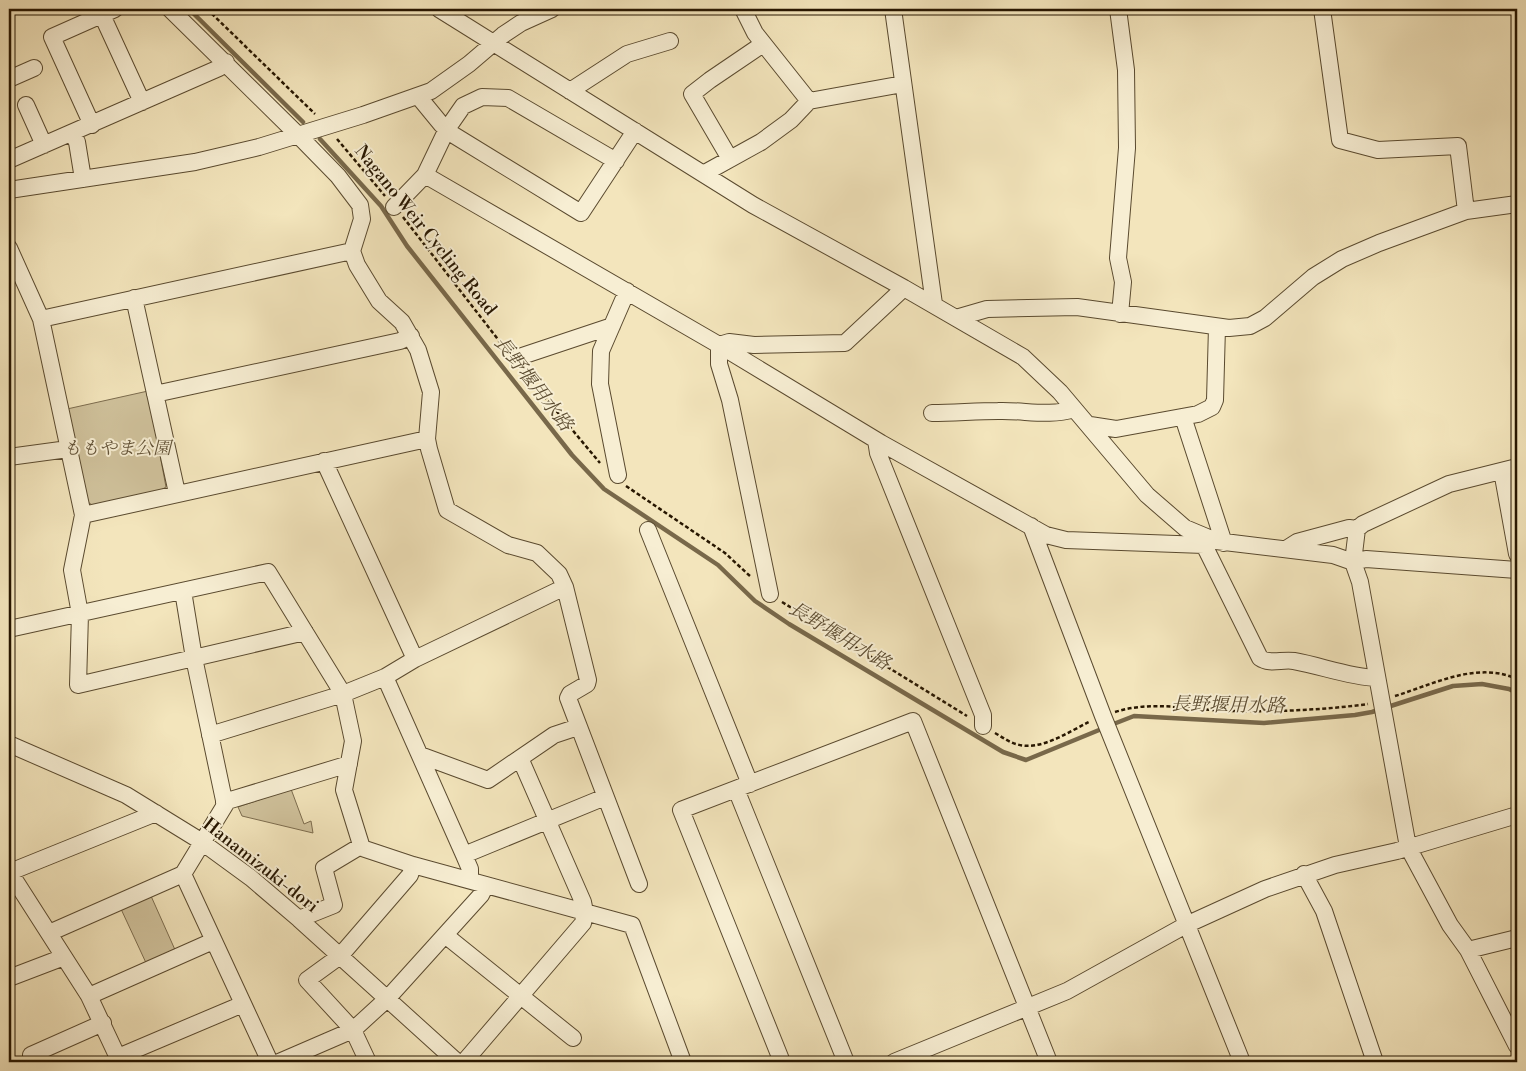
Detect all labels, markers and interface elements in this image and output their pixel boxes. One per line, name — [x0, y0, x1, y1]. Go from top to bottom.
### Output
street label: Nagano Weir Cycling Road — [350, 140, 502, 321]
water label: 長野堰用水路 — [489, 331, 579, 437]
park label: ももやま公園 — [63, 437, 174, 460]
water label: 長野堰用水路 — [784, 596, 896, 677]
water label: 長野堰用水路 — [1171, 692, 1287, 718]
street label: Hanamizuki-dori — [198, 813, 323, 918]

